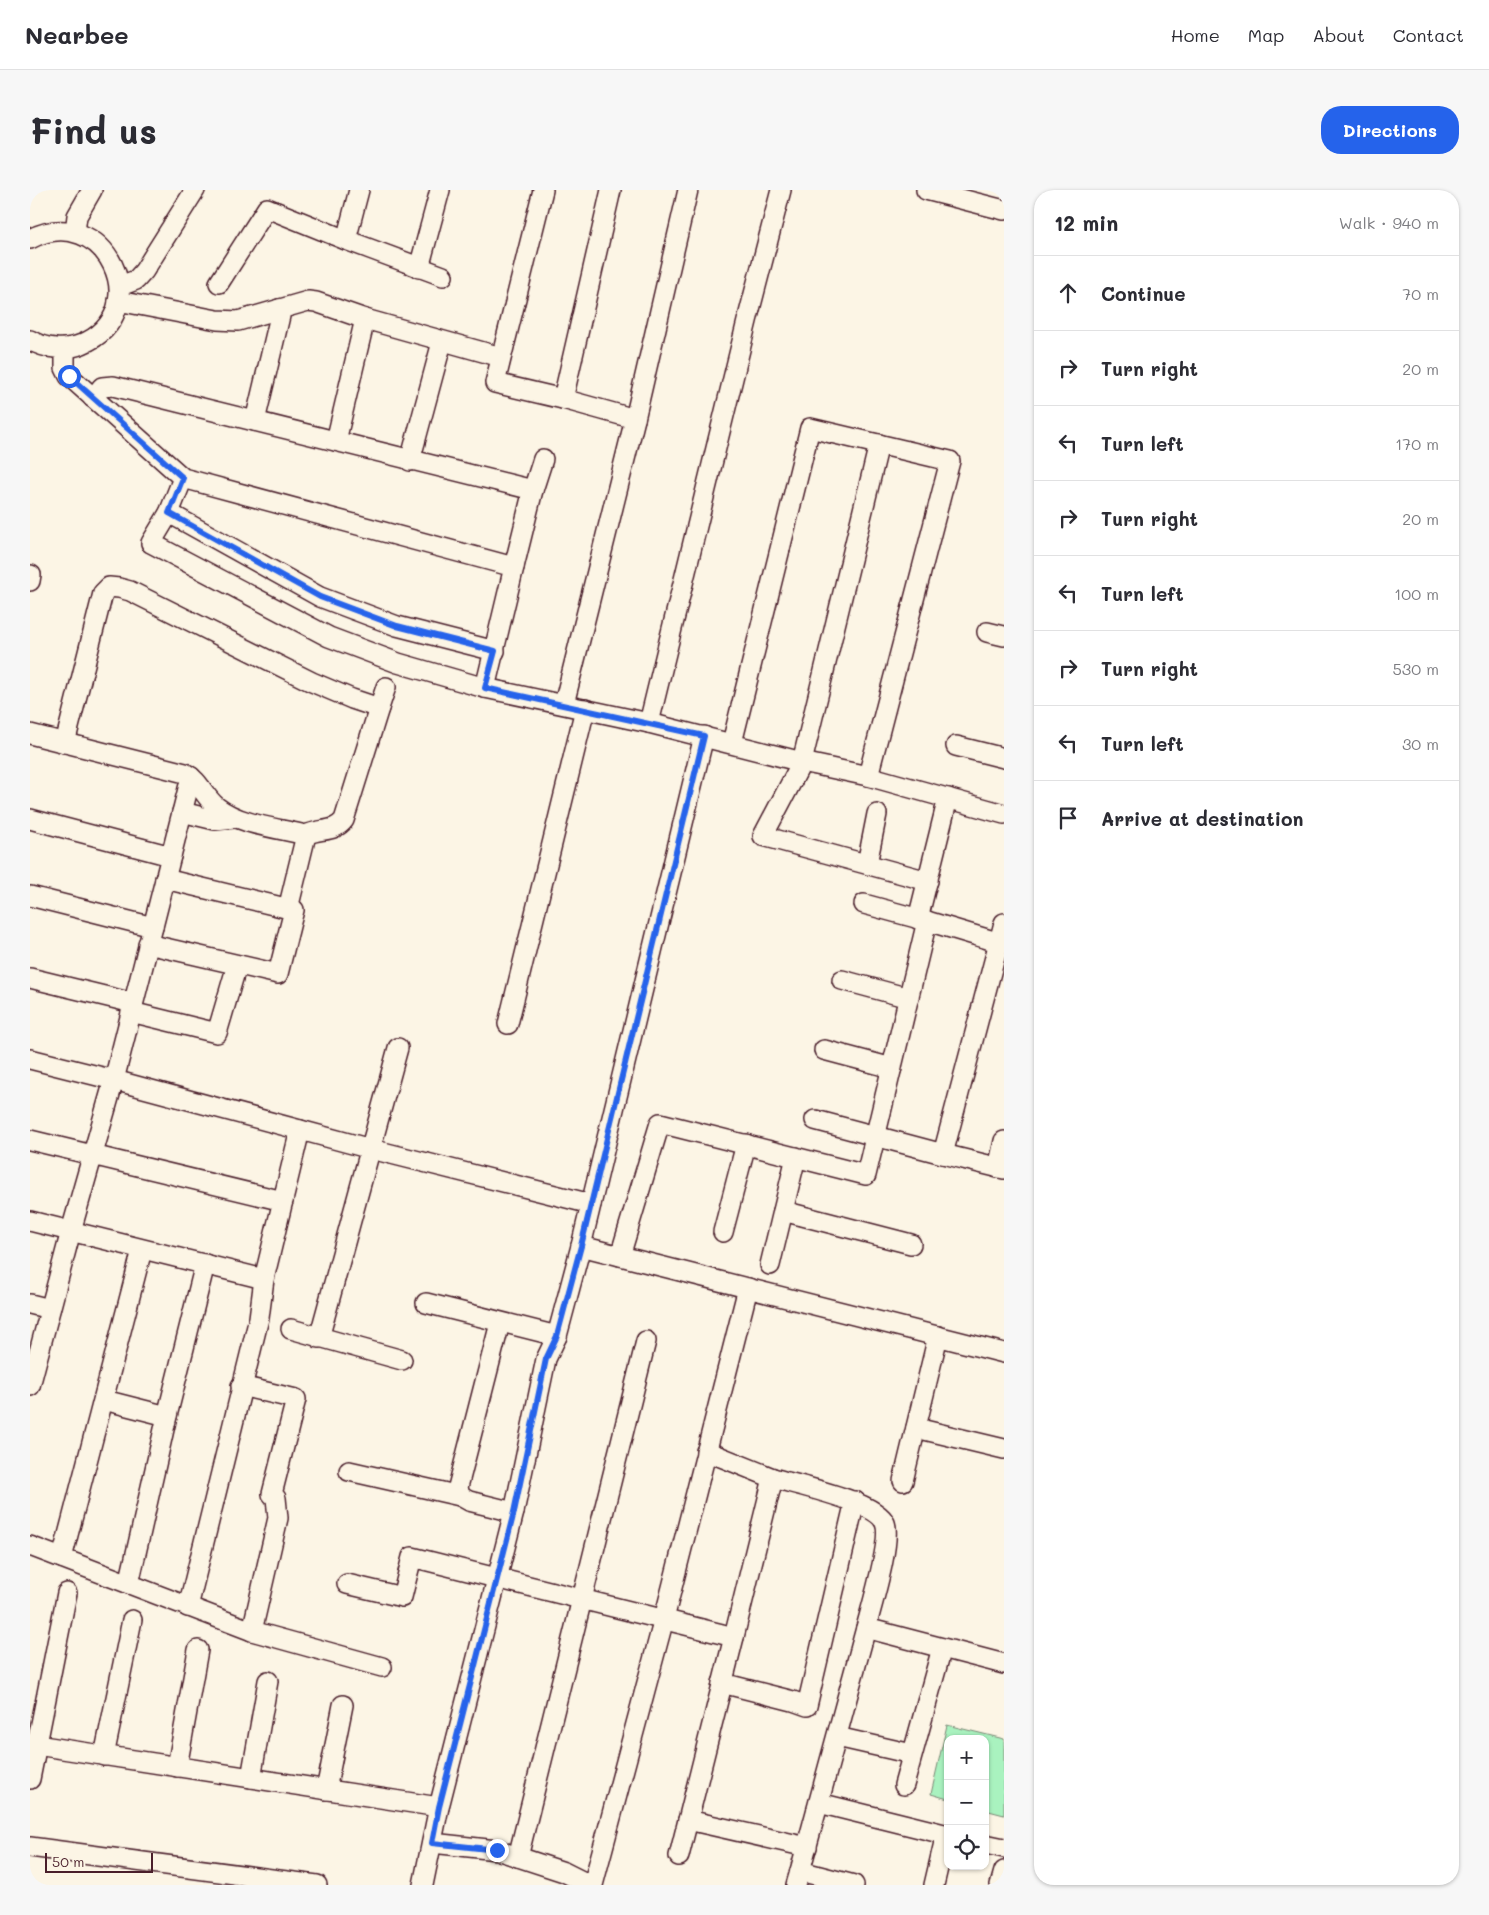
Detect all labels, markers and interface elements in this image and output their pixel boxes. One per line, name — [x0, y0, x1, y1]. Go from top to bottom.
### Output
text: Nearbee — [25, 19, 129, 50]
text: Home — [1171, 23, 1220, 47]
text: Map — [1248, 23, 1284, 47]
text: About — [1312, 23, 1365, 47]
text: Contact — [1393, 23, 1464, 47]
button: Directions — [1321, 106, 1459, 154]
text: Find us — [30, 107, 157, 153]
text: 12 min — [1054, 209, 1118, 236]
text: Walk · 940 m — [1339, 212, 1439, 233]
icon: ahead — [1054, 279, 1082, 307]
text: Continue — [1101, 281, 1186, 306]
text: 70 m — [1402, 283, 1439, 304]
icon: right — [1054, 354, 1082, 382]
text: Turn right — [1101, 356, 1198, 381]
text: 20 m — [1402, 358, 1439, 379]
route start — [58, 365, 81, 388]
icon: left — [1054, 429, 1082, 457]
text: Turn left — [1101, 431, 1184, 456]
text: 170 m — [1395, 433, 1439, 454]
icon: right — [1054, 504, 1082, 532]
text: Turn right — [1101, 506, 1198, 531]
text: 20 m — [1402, 508, 1439, 529]
icon: left — [1054, 579, 1082, 607]
text: Turn left — [1101, 581, 1184, 606]
text: 100 m — [1394, 583, 1439, 604]
icon: right — [1054, 654, 1082, 682]
text: Turn right — [1101, 656, 1198, 681]
text: 530 m — [1393, 658, 1439, 679]
icon: left — [1054, 729, 1082, 757]
text: Turn left — [1101, 731, 1184, 756]
text: 30 m — [1402, 733, 1439, 754]
icon: arrive — [1054, 804, 1082, 832]
text: Arrive at destination — [1101, 806, 1304, 831]
map controls — [944, 1735, 989, 1870]
button: + — [944, 1735, 989, 1780]
button: − — [944, 1780, 989, 1825]
button: locate — [944, 1825, 989, 1870]
route end — [486, 1839, 509, 1862]
scale bar — [45, 1850, 152, 1873]
text: 50 m — [52, 1852, 84, 1871]

